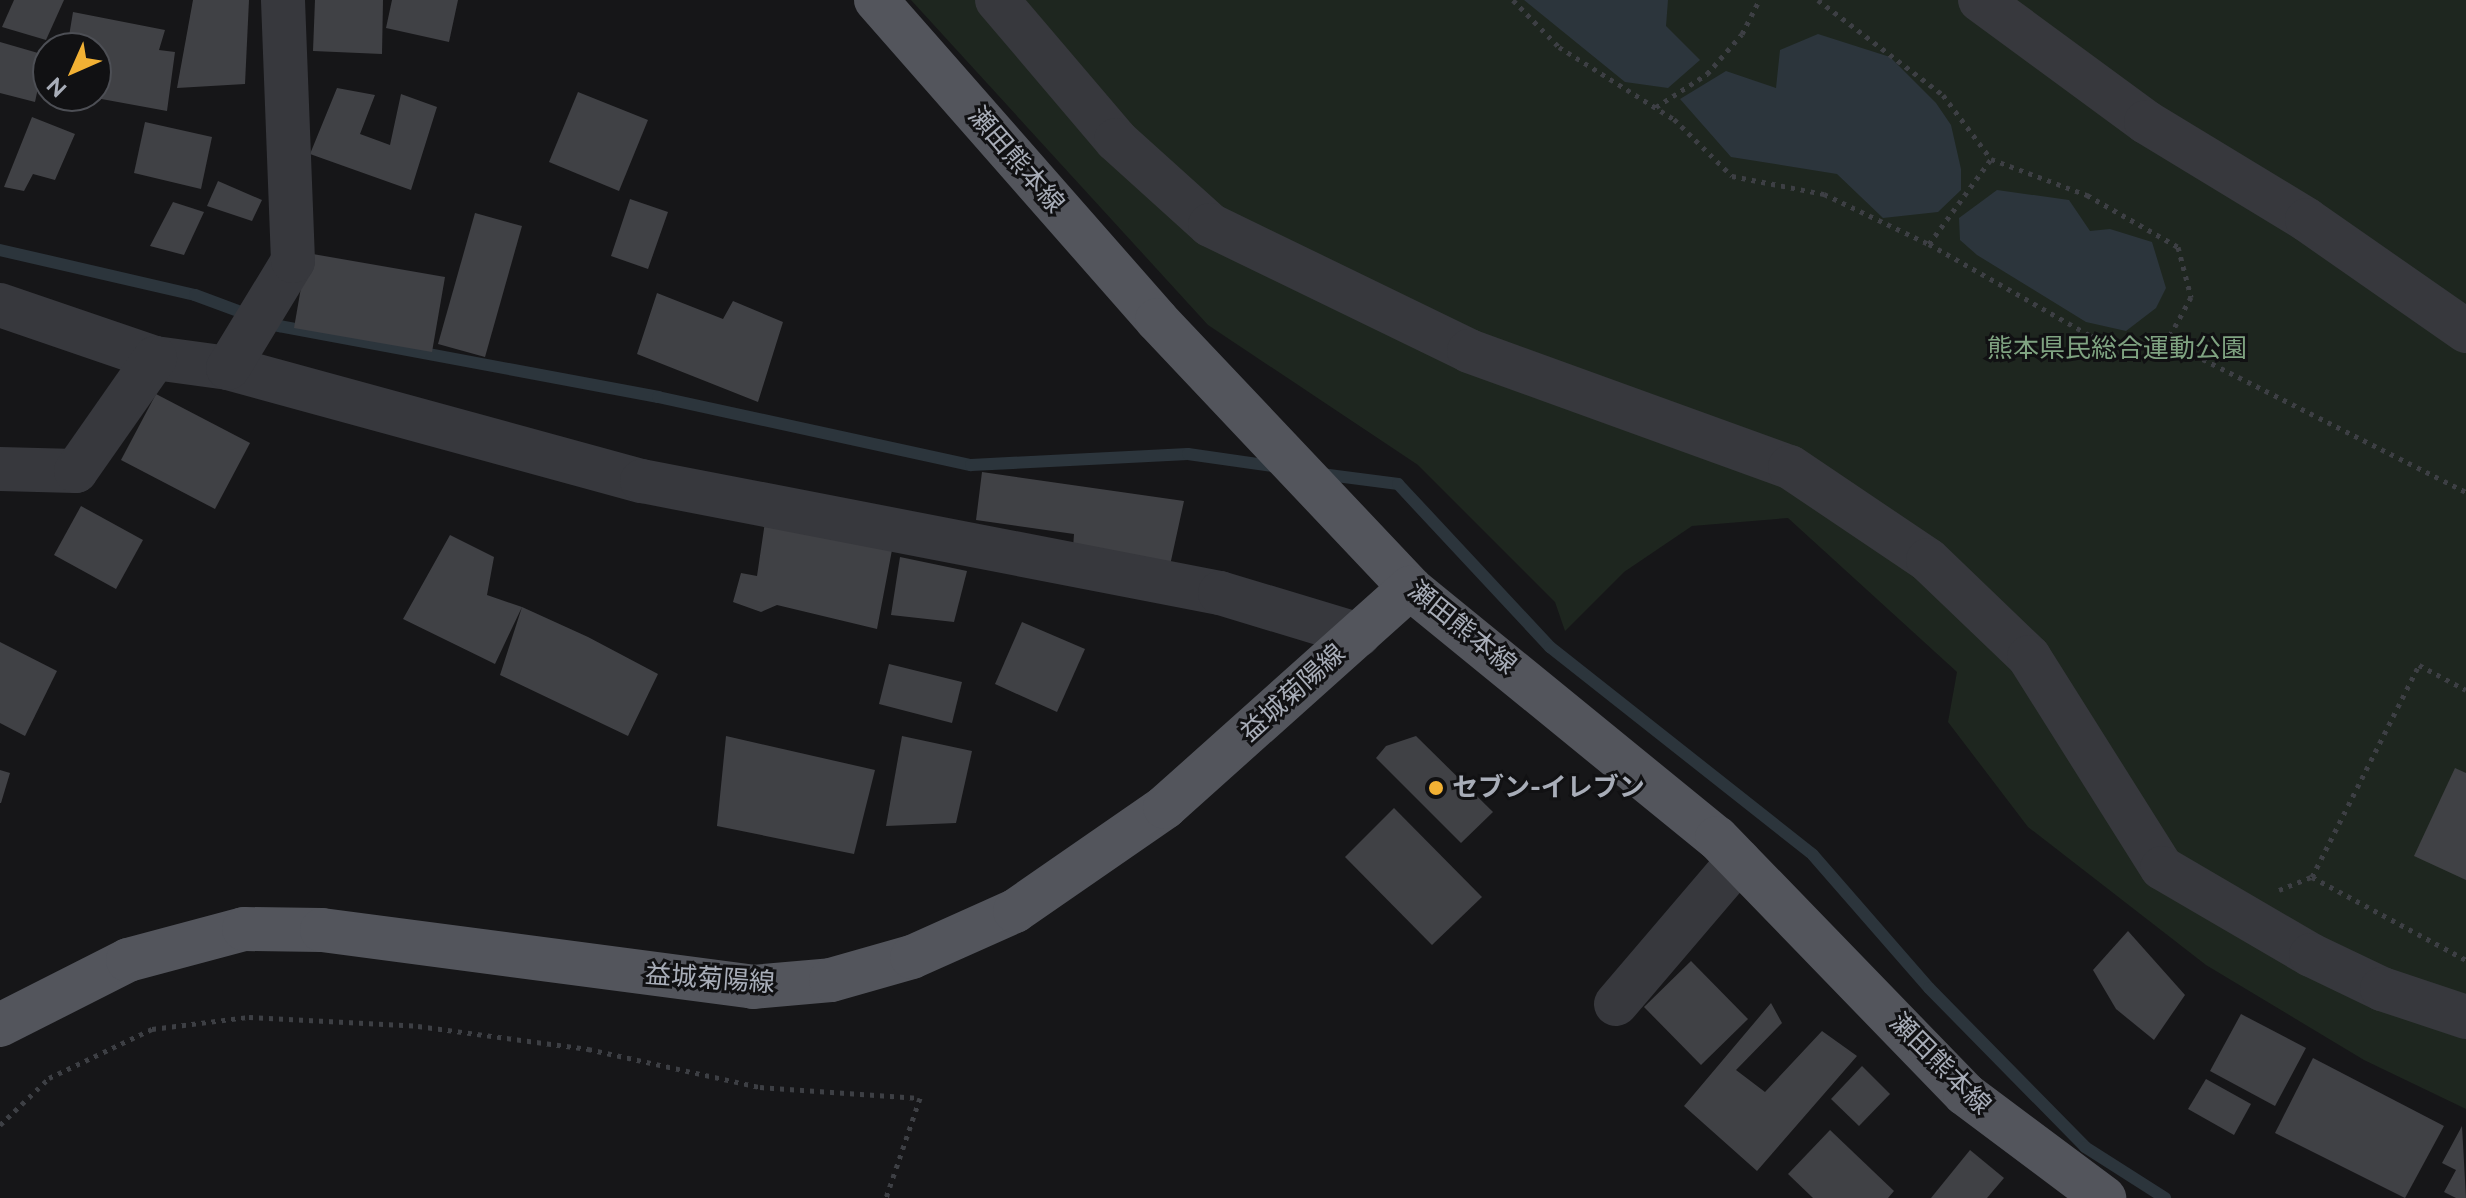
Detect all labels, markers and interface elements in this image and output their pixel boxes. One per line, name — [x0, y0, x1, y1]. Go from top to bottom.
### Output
north arrow — [32, 32, 112, 112]
text: N — [41, 72, 72, 103]
street label: 瀬田熊本線 — [962, 101, 1070, 219]
park label: 熊本県民総合運動公園 — [1987, 333, 2247, 365]
street label: 瀬田熊本線 — [1402, 575, 1522, 681]
street label: 益城菊陽線 — [1234, 638, 1352, 748]
place label: セブン-イレブン — [1452, 772, 1645, 804]
marker: セブン-イレブン — [1427, 779, 1445, 797]
street label: 益城菊陽線 — [644, 959, 776, 999]
street label: 瀬田熊本線 — [1883, 1007, 1997, 1121]

